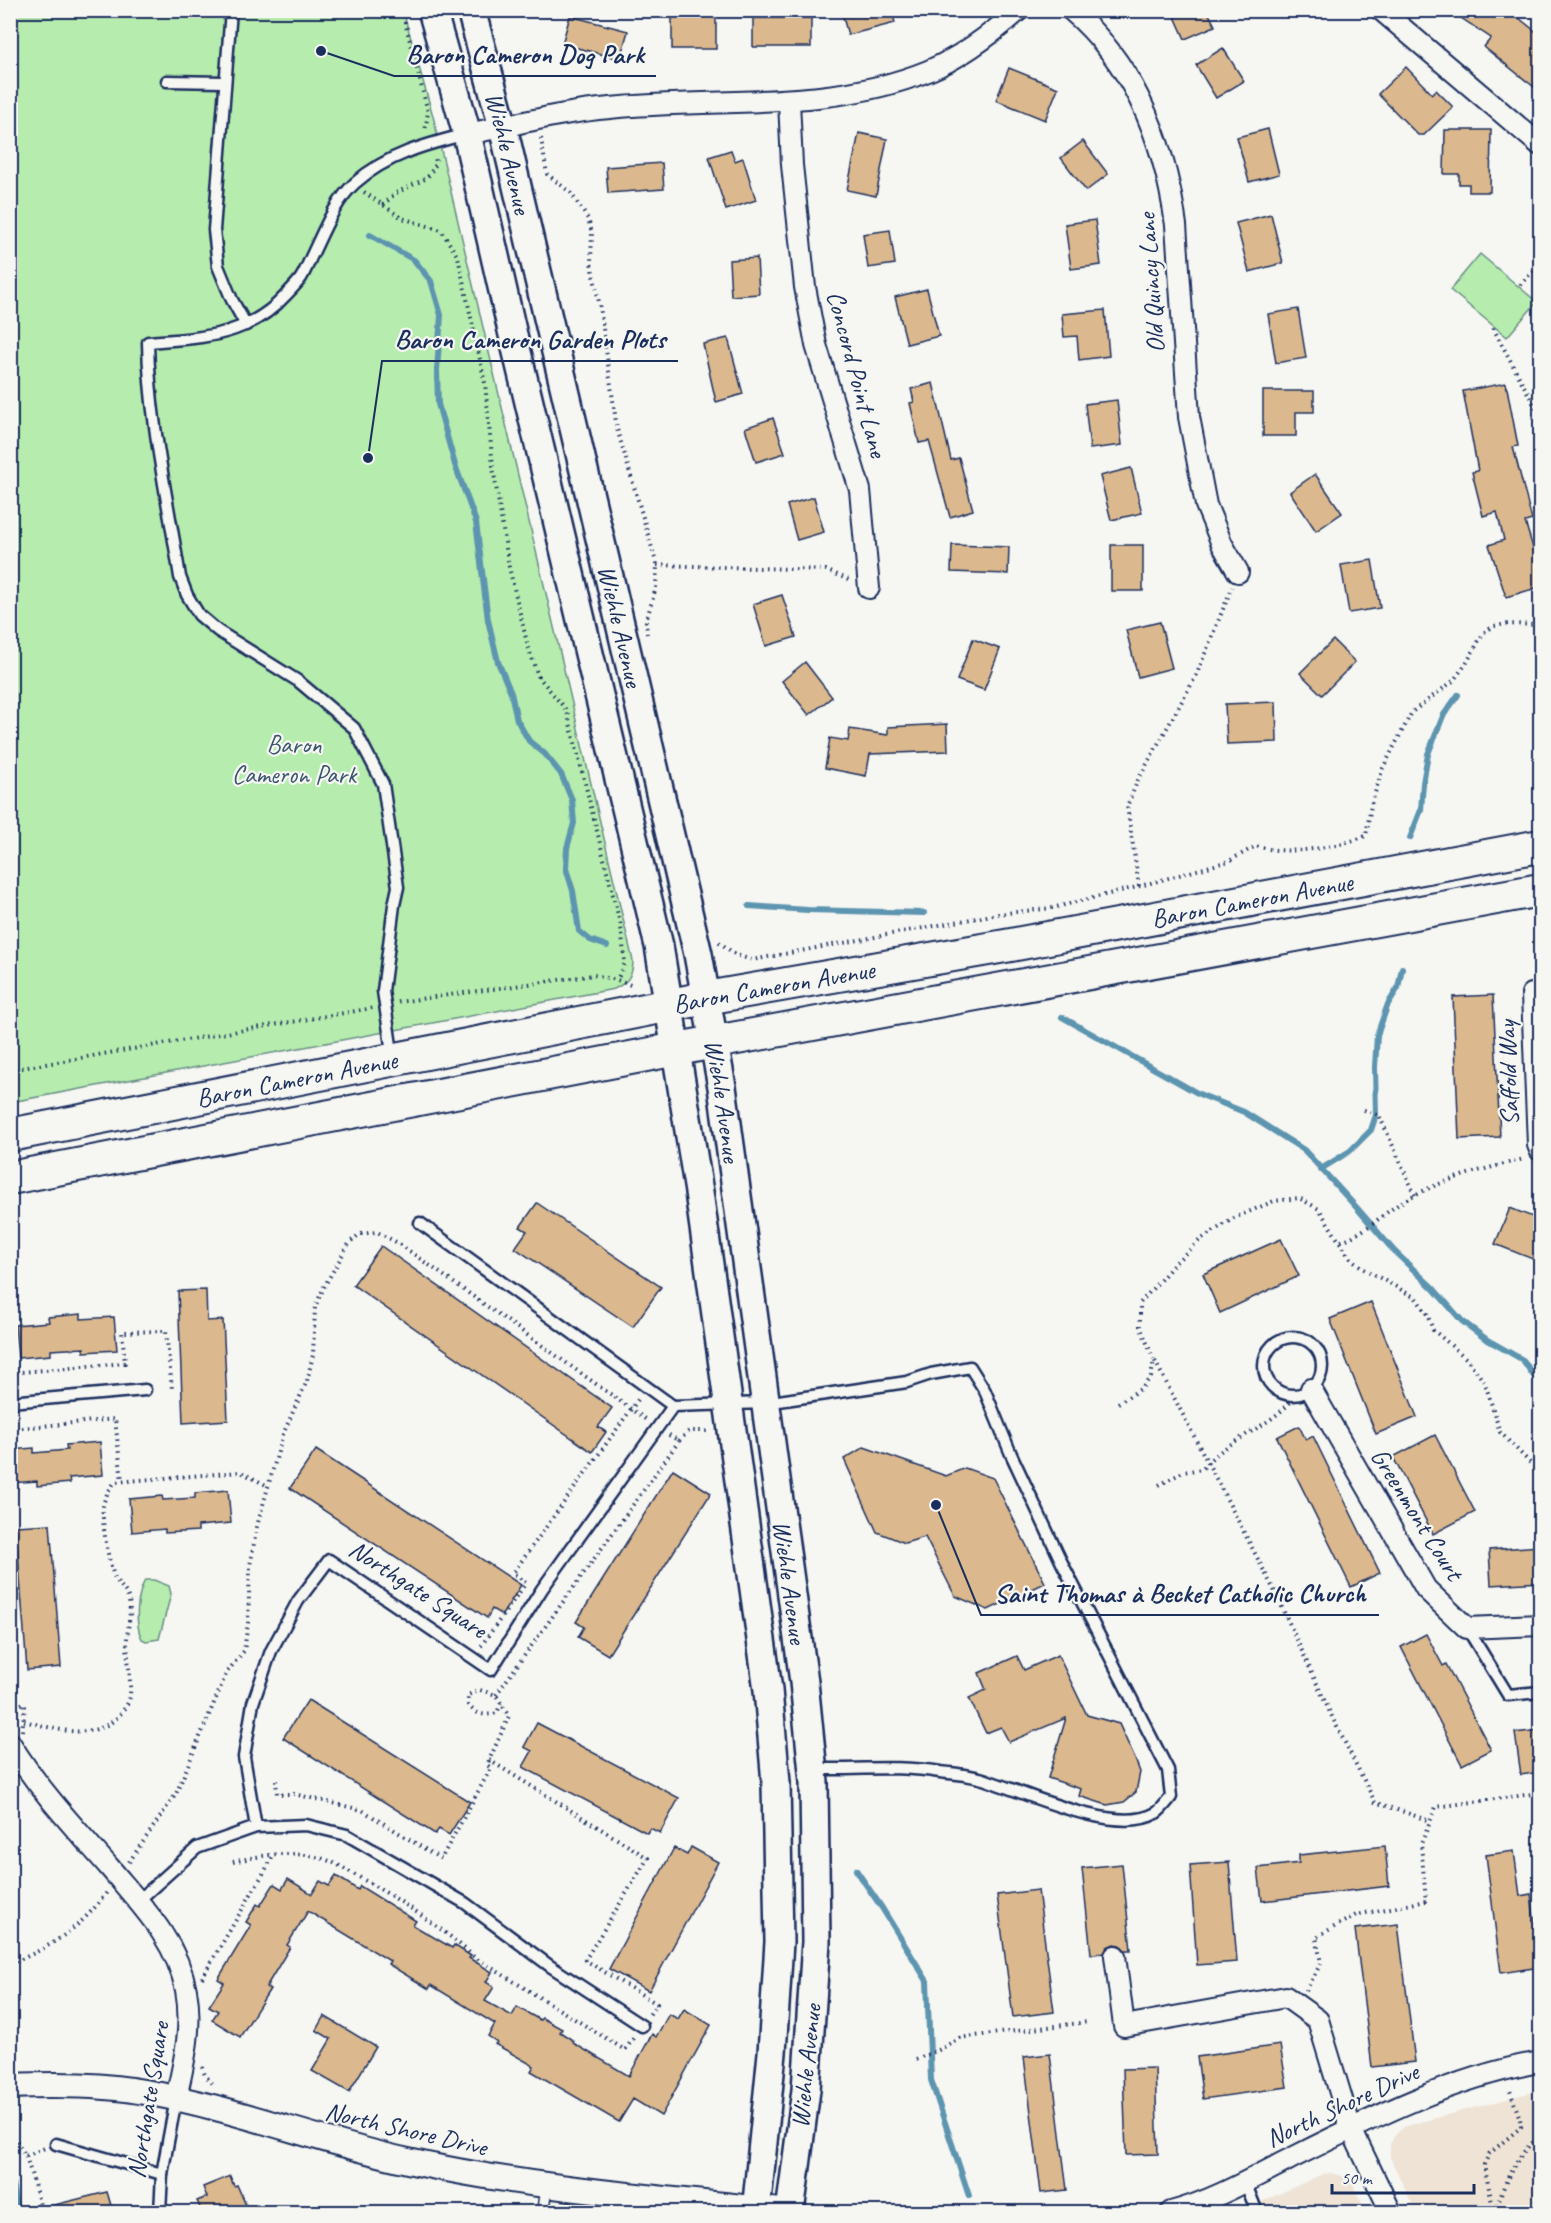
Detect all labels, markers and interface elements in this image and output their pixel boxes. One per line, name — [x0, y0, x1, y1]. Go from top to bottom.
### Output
callout: Baron Cameron Dog Park — [394, 31, 656, 76]
text: Baron Cameron Dog Park — [406, 37, 647, 71]
street label: Wiehle Avenue — [478, 89, 540, 219]
street label: Old Quincy Lane — [1129, 210, 1172, 354]
street label: Concord Point Lane — [819, 287, 895, 462]
callout: Baron Cameron Garden Plots — [382, 316, 678, 361]
text: Baron Cameron Garden Plots — [395, 322, 668, 356]
street label: Wiehle Avenue — [590, 562, 651, 692]
park label: Baron Cameron Park — [232, 728, 358, 791]
street label: Baron Cameron Avenue — [1149, 865, 1357, 935]
street label: Baron Cameron Avenue — [670, 952, 878, 1021]
street label: Saffold Way — [1490, 1018, 1526, 1126]
street label: Wiehle Avenue — [697, 1037, 749, 1166]
street label: Baron Cameron Avenue — [193, 1042, 401, 1114]
street label: Greenmont Court — [1363, 1442, 1472, 1588]
street label: Wiehle Avenue — [765, 1519, 815, 1647]
street label: Northgate Square — [343, 1532, 494, 1647]
callout: Saint Thomas à Becket Catholic Church — [981, 1570, 1379, 1615]
text: Saint Thomas à Becket Catholic Church — [994, 1576, 1367, 1610]
street label: Wiehle Avenue — [783, 2001, 829, 2129]
street label: Northgate Square — [119, 2018, 177, 2181]
street label: North Shore Drive — [1260, 2054, 1426, 2155]
street label: North Shore Drive — [322, 2094, 493, 2164]
scale bar — [1332, 2157, 1474, 2195]
text: 50 m — [1341, 2167, 1374, 2189]

